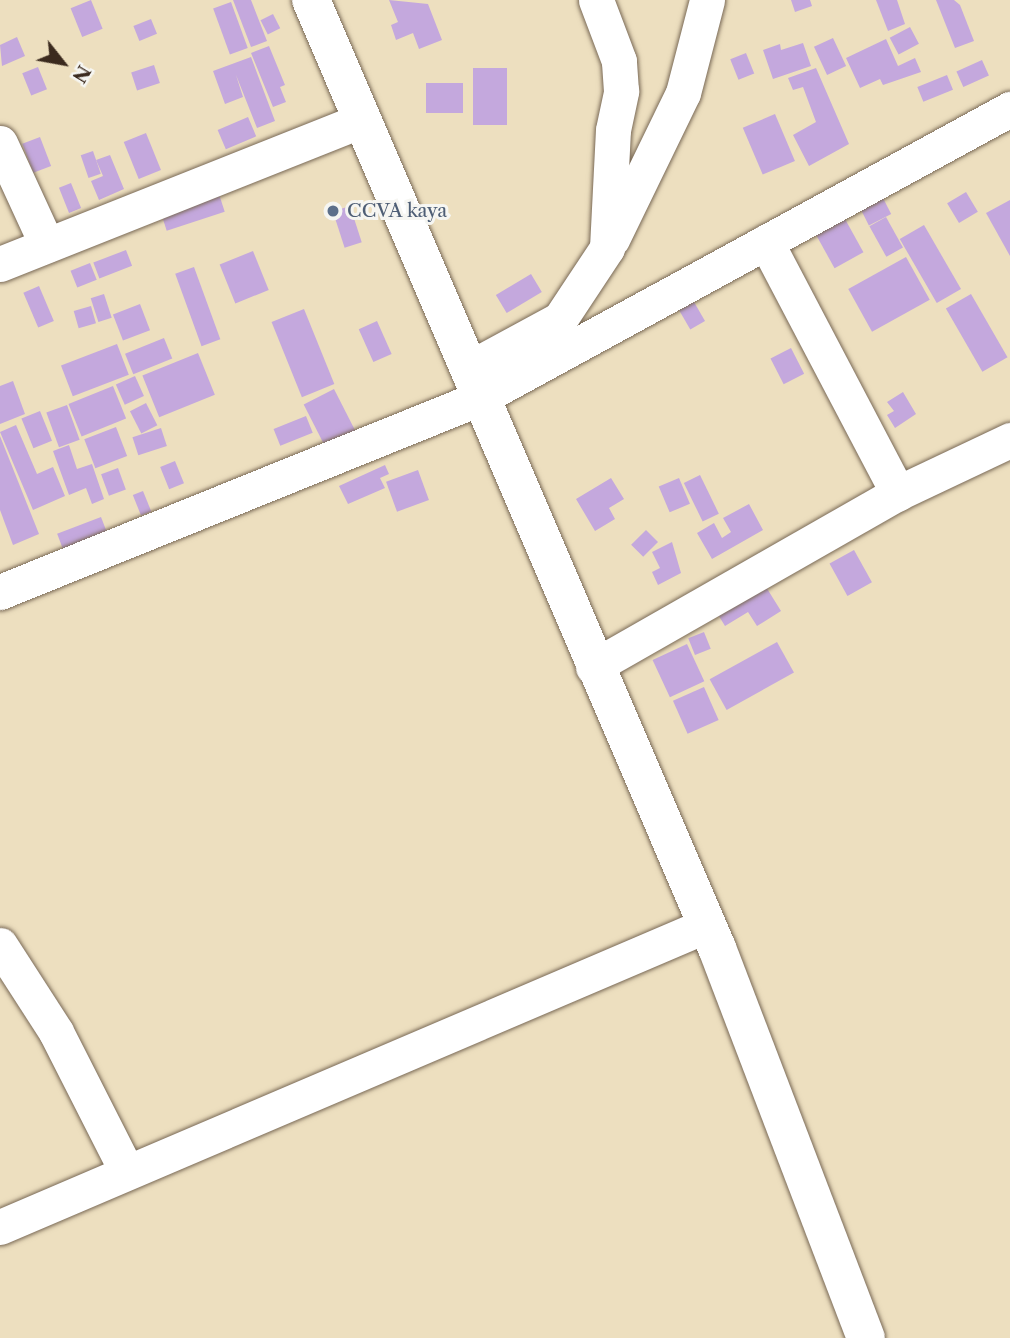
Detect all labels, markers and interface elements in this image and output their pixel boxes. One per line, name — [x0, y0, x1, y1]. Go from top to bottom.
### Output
north arrow — [28, 28, 98, 98]
text: N — [67, 61, 96, 87]
place label: CCVA kaya — [347, 200, 448, 222]
marker: CCVA kaya — [325, 203, 341, 219]

